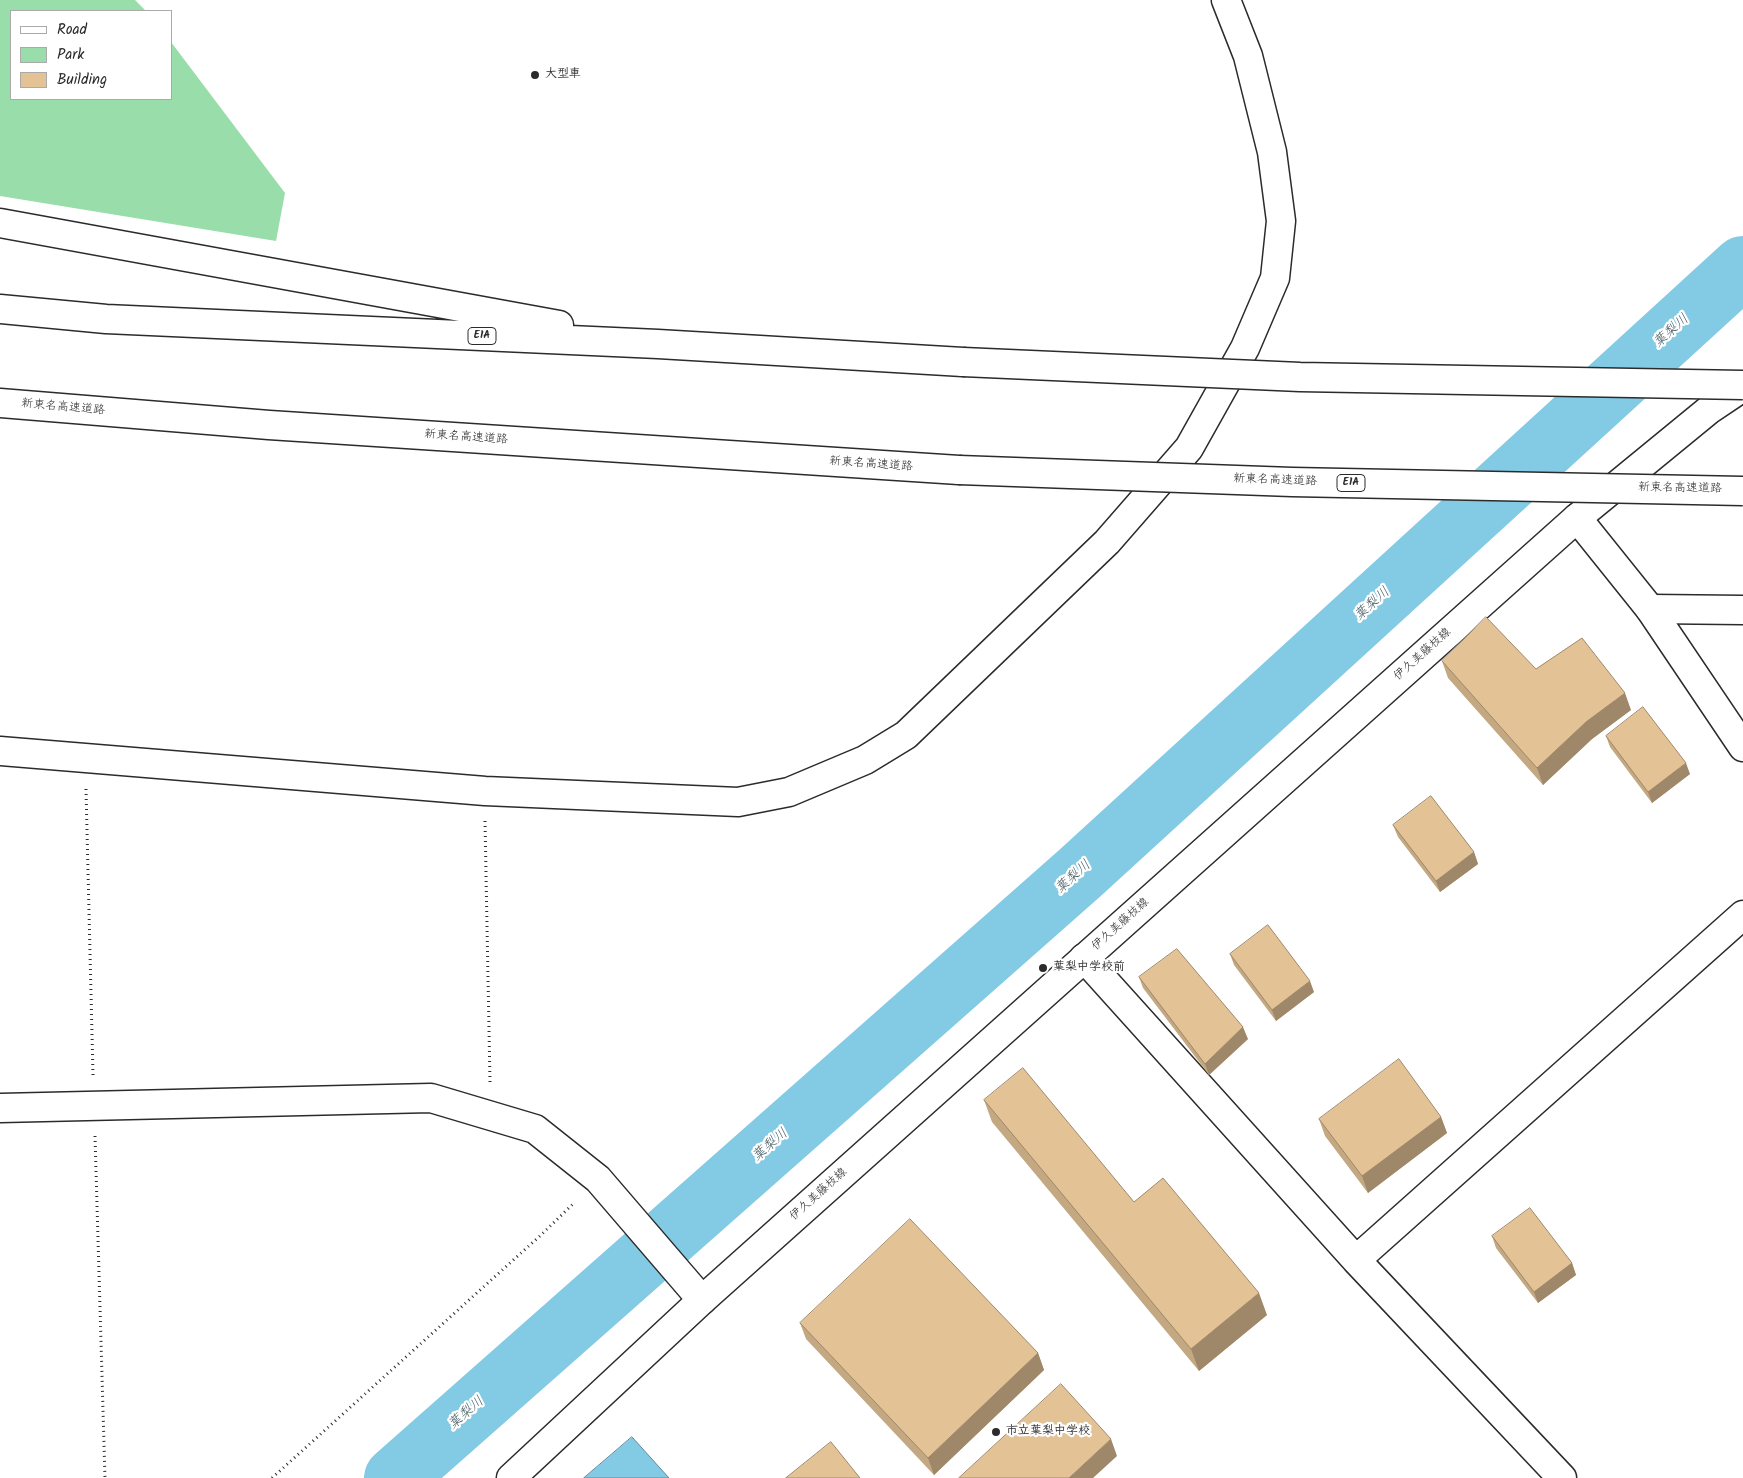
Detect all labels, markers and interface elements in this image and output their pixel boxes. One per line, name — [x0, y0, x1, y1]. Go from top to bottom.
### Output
legend — [10, 10, 172, 100]
text: Road — [57, 18, 87, 42]
text: Park — [57, 43, 84, 67]
text: Building — [57, 68, 107, 92]
place label: 大型車 — [545, 68, 581, 82]
marker: 大型車 — [529, 69, 541, 81]
water label: 葉梨川 — [1651, 312, 1693, 352]
road number: E1A — [468, 328, 496, 344]
street label: 新東名高速道路 — [21, 397, 105, 419]
street label: 新東名高速道路 — [424, 428, 508, 448]
street label: 新東名高速道路 — [829, 455, 913, 475]
street label: 新東名高速道路 — [1233, 472, 1317, 490]
road number: E1A — [1337, 474, 1365, 492]
street label: 新東名高速道路 — [1638, 481, 1722, 497]
water label: 葉梨川 — [1352, 585, 1394, 625]
street label: 伊久美藤枝線 — [1391, 626, 1455, 684]
water label: 葉梨川 — [1053, 858, 1095, 898]
street label: 伊久美藤枝線 — [1089, 896, 1153, 954]
place label: 葉梨中学校前 — [1053, 961, 1125, 975]
marker: 葉梨中学校前 — [1037, 962, 1049, 974]
water label: 葉梨川 — [750, 1126, 792, 1166]
street label: 伊久美藤枝線 — [787, 1166, 851, 1224]
water label: 葉梨川 — [446, 1394, 488, 1434]
place label: 市立葉梨中学校 — [1006, 1425, 1090, 1439]
marker: 市立葉梨中学校 — [990, 1426, 1002, 1438]

